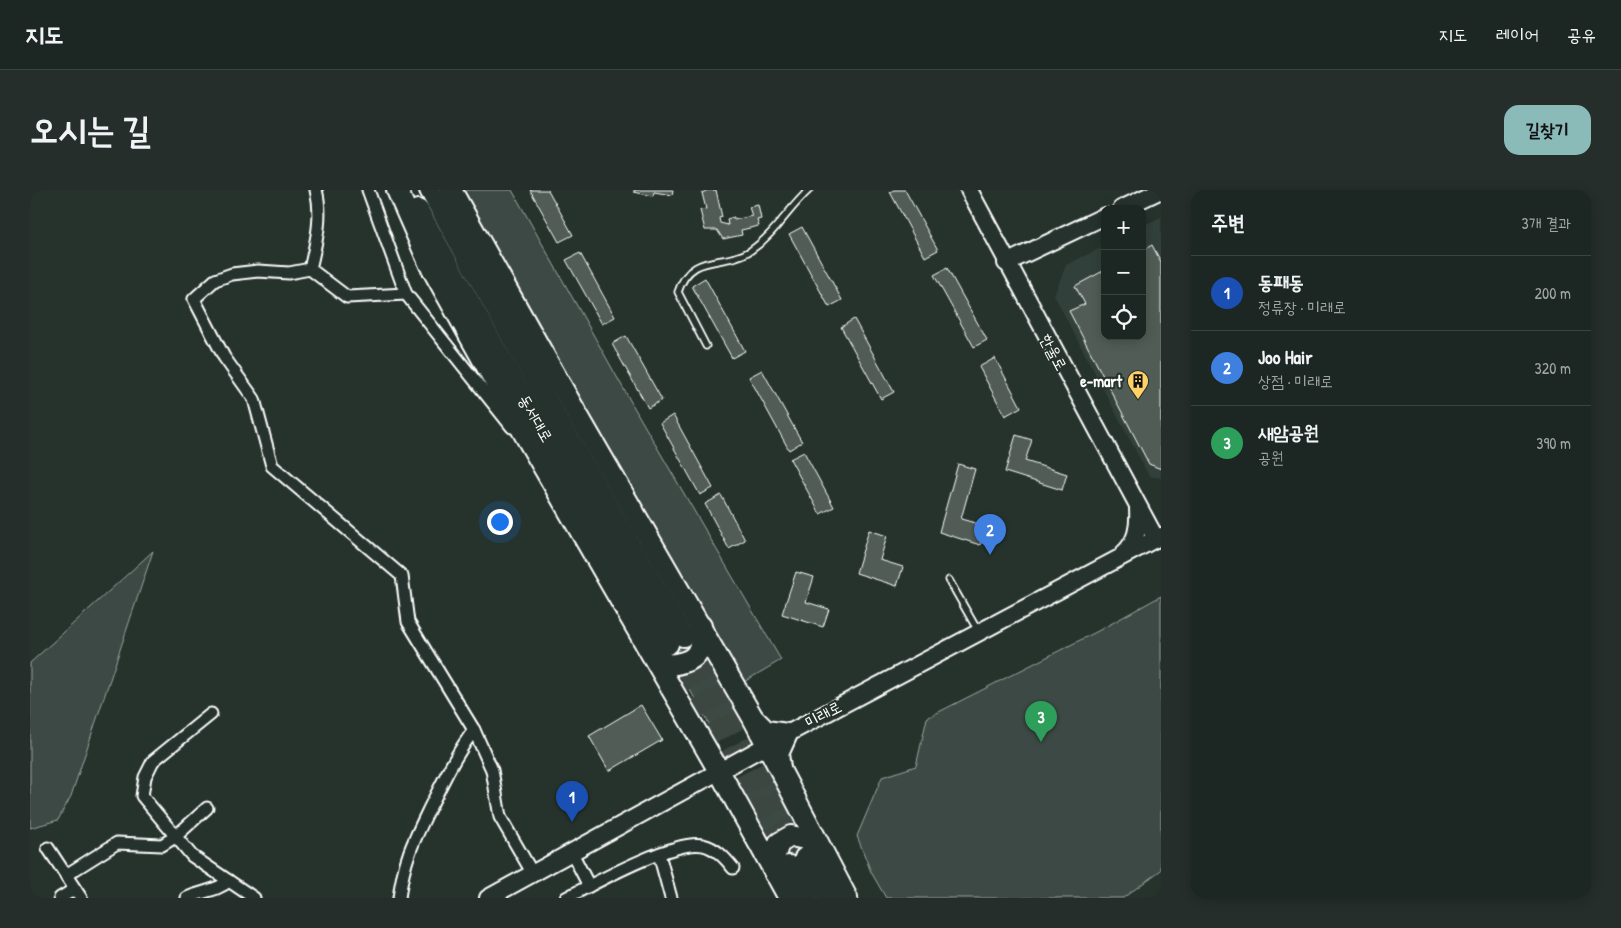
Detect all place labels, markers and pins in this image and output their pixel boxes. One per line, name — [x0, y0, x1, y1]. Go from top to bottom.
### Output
building icon: e-mart — [1126, 369, 1150, 400]
place label: e-mart — [1080, 370, 1122, 392]
pin: 2 — [974, 514, 1006, 555]
pin: 3 — [1025, 701, 1057, 742]
pin: 1 — [556, 781, 588, 822]

